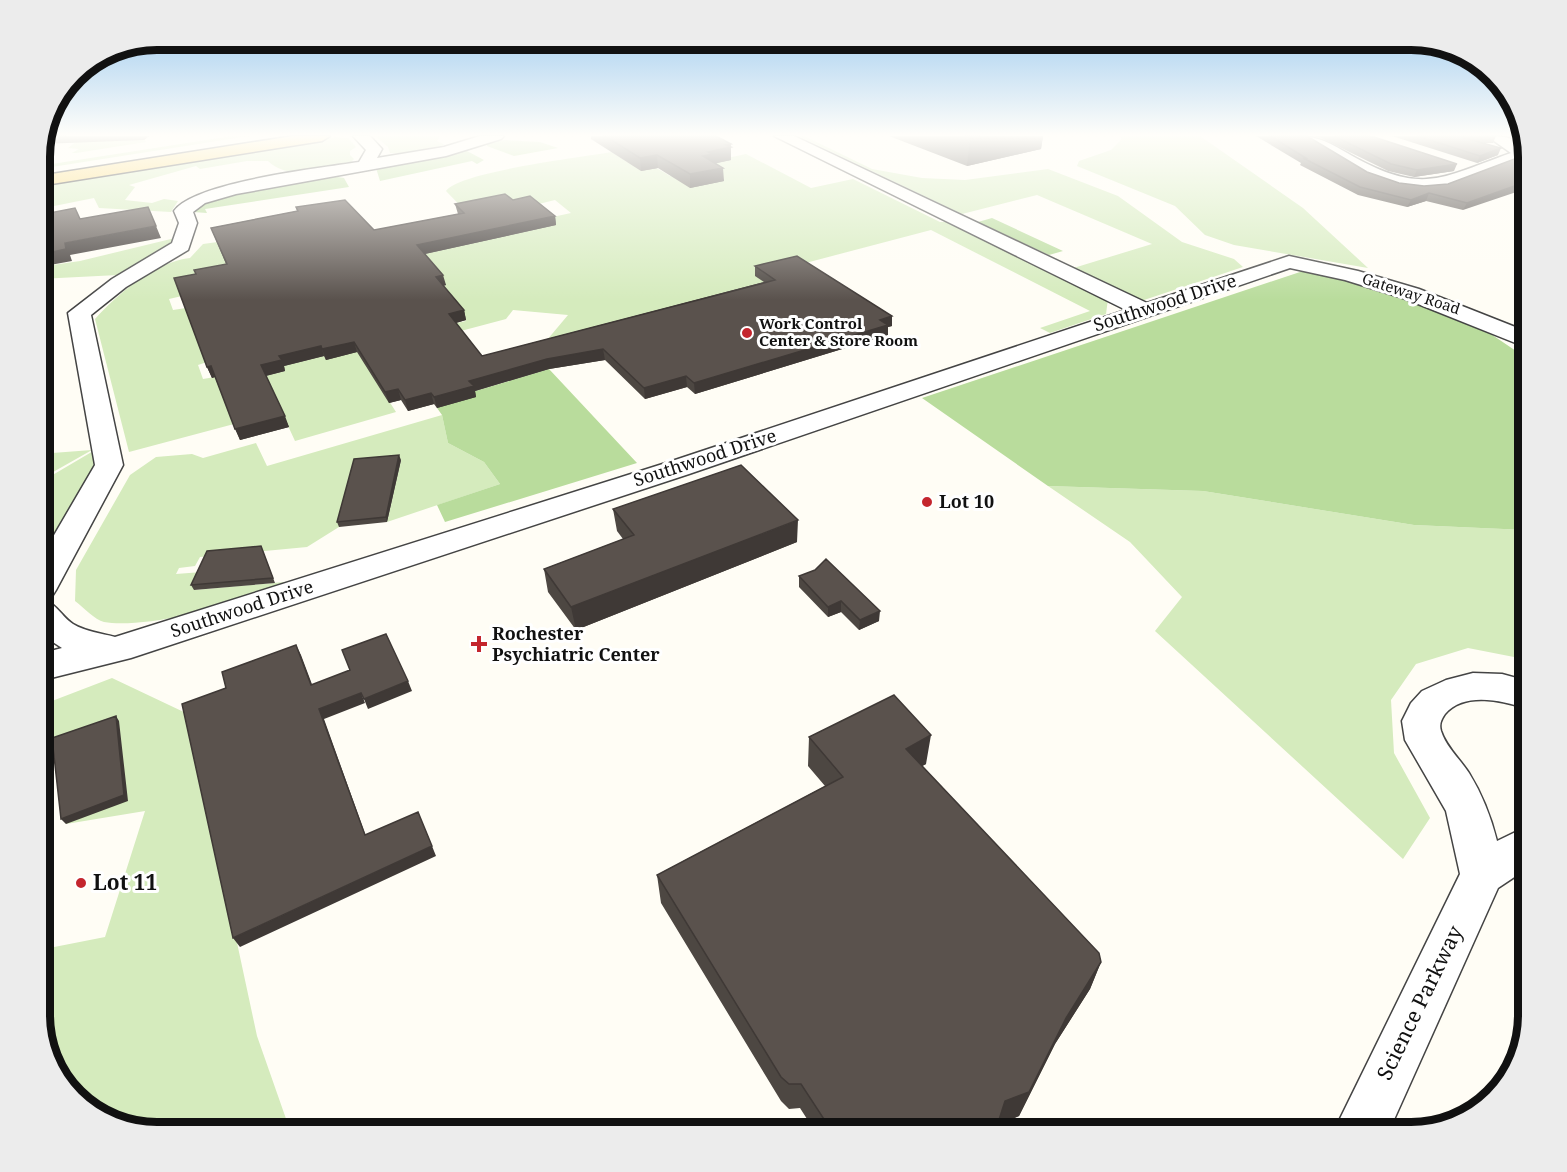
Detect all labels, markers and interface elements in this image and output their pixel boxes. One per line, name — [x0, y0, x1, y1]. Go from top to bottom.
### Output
street label: Southwood Drive — [1090, 268, 1239, 336]
street label: Gateway Road — [1360, 268, 1463, 318]
place label: Work Control Center & Store Room — [759, 313, 918, 350]
marker: Work Control Center & Store Room — [740, 326, 754, 340]
street label: Southwood Drive — [630, 423, 779, 491]
place label: Lot 10 — [939, 489, 994, 513]
marker: Lot 10 — [920, 495, 934, 509]
street label: Southwood Drive — [167, 574, 316, 642]
place label: Rochester Psychiatric Center — [492, 621, 660, 666]
marker: Rochester Psychiatric Center — [470, 635, 488, 653]
place label: Lot 11 — [93, 868, 157, 896]
marker: Lot 11 — [74, 876, 88, 890]
street label: Science Parkway — [1370, 921, 1469, 1084]

